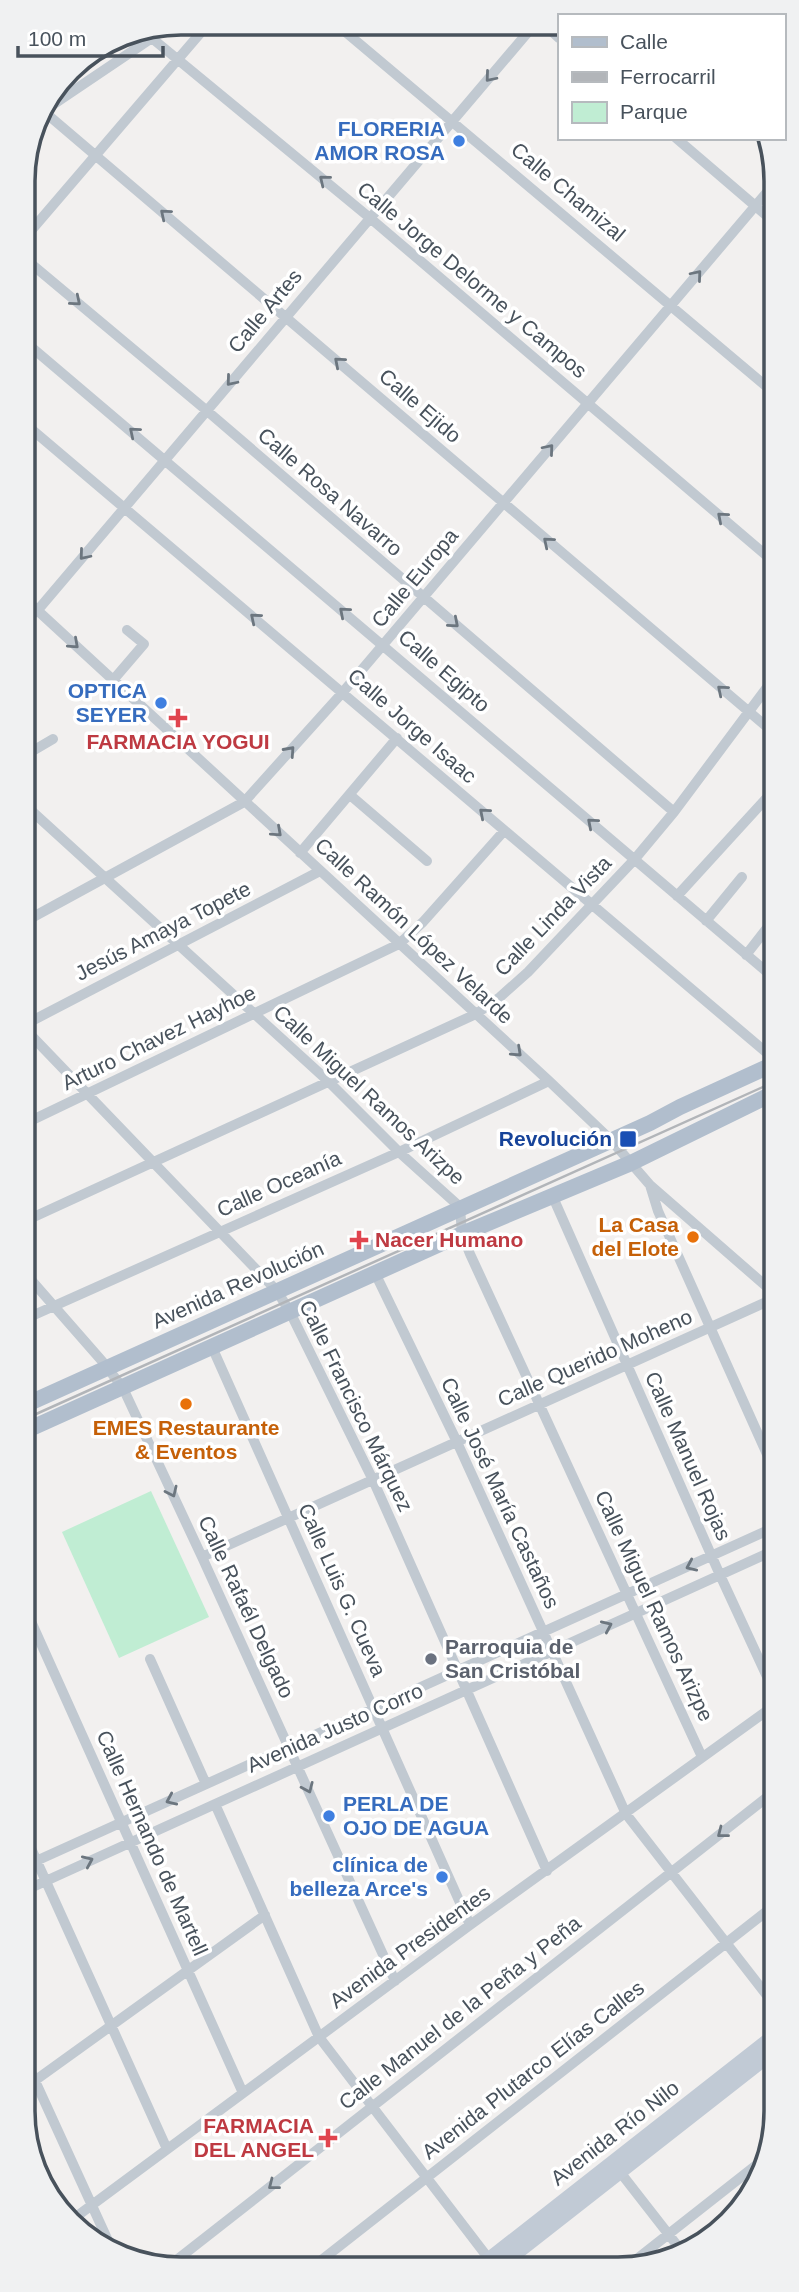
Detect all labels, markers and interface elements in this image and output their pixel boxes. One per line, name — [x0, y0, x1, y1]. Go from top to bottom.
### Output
scale bar — [18, 14, 163, 58]
legend — [558, 14, 785, 140]
text: 100 m — [28, 27, 86, 50]
text: Calle — [620, 30, 668, 53]
text: Ferrocarril — [620, 65, 716, 88]
one-way arrow — [485, 70, 498, 82]
text: Parque — [620, 100, 688, 123]
place label: FLORERIA AMOR ROSA — [314, 117, 445, 164]
marker: FLORERIA AMOR ROSA — [451, 133, 467, 149]
street label: Calle Chamizal — [507, 137, 630, 246]
one-way arrow — [319, 176, 331, 189]
street label: Calle Jorge Delorme y Campos — [353, 177, 591, 382]
one-way arrow — [161, 210, 173, 223]
street label: Calle Artes — [223, 264, 306, 357]
one-way arrow — [688, 270, 701, 283]
one-way arrow — [67, 293, 80, 305]
one-way arrow — [334, 358, 347, 370]
street label: Calle Ejido — [375, 364, 466, 447]
one-way arrow — [227, 373, 239, 386]
street label: Calle Rosa Navarro — [254, 423, 407, 560]
one-way arrow — [129, 428, 142, 440]
one-way arrow — [541, 444, 553, 457]
one-way arrow — [717, 513, 730, 525]
street label: Calle Europa — [367, 524, 463, 632]
one-way arrow — [544, 538, 557, 550]
one-way arrow — [80, 547, 93, 560]
one-way arrow — [340, 608, 353, 620]
one-way arrow — [250, 614, 263, 626]
one-way arrow — [446, 615, 459, 627]
street label: Calle Egipto — [394, 625, 495, 716]
one-way arrow — [66, 636, 79, 648]
street label: Calle Jorge Isaac — [344, 664, 481, 788]
place label: OPTICA SEYER — [68, 679, 147, 726]
one-way arrow — [717, 685, 729, 698]
marker: OPTICA SEYER — [153, 695, 169, 711]
marker: FARMACIA YOGUI — [170, 710, 186, 726]
place label: FARMACIA YOGUI — [86, 730, 270, 753]
one-way arrow — [281, 746, 294, 759]
one-way arrow — [479, 809, 492, 822]
one-way arrow — [587, 819, 600, 831]
one-way arrow — [269, 824, 282, 836]
street label: Calle Ramón López Velarde — [311, 833, 518, 1028]
street label: Calle Linda Vista — [490, 851, 616, 980]
street label: Jesús Amaya Topete — [71, 876, 254, 985]
street label: Arturo Chavez Hayhoe — [58, 981, 259, 1094]
street label: Calle Miguel Ramos Arizpe — [269, 1000, 469, 1189]
one-way arrow — [509, 1044, 522, 1056]
place label: Revolución — [499, 1127, 612, 1150]
marker: Revolución — [618, 1129, 638, 1149]
street label: Calle Oceanía — [213, 1146, 345, 1221]
place label: La Casa del Elote — [591, 1213, 679, 1260]
place label: Nacer Humano — [375, 1228, 523, 1251]
marker: La Casa del Elote — [685, 1229, 701, 1245]
marker: Nacer Humano — [349, 1230, 369, 1250]
street label: Avenida Revolución — [149, 1236, 327, 1333]
street label: Calle Francisco Márquez — [295, 1296, 418, 1515]
street label: Calle Querido Moheno — [494, 1304, 695, 1411]
street label: Calle Manuel Rojas — [641, 1368, 736, 1544]
street label: Calle José María Castaños — [437, 1374, 564, 1612]
marker: EMES Restaurante & Eventos — [178, 1396, 194, 1412]
place label: EMES Restaurante & Eventos — [93, 1416, 279, 1463]
one-way arrow — [164, 1485, 178, 1497]
street label: Calle Miguel Ramos Arizpe — [591, 1487, 718, 1725]
street label: Calle Luis G. Cueva — [294, 1500, 391, 1680]
street label: Calle Rafaél Delgado — [194, 1512, 299, 1702]
one-way arrow — [685, 1557, 698, 1571]
one-way arrow — [600, 1620, 613, 1634]
place label: Parroquia de San Cristóbal — [445, 1635, 580, 1682]
marker: Parroquia de San Cristóbal — [423, 1651, 439, 1667]
street label: Avenida Justo Corro — [243, 1678, 426, 1777]
street label: Calle Hernando de Martell — [92, 1727, 213, 1959]
one-way arrow — [299, 1781, 313, 1794]
one-way arrow — [165, 1792, 178, 1806]
place label: PERLA DE OJO DE AGUA — [343, 1792, 489, 1839]
marker: PERLA DE OJO DE AGUA — [321, 1808, 337, 1824]
one-way arrow — [717, 1825, 729, 1838]
place label: clínica de belleza Arce's — [290, 1853, 428, 1900]
one-way arrow — [81, 1855, 93, 1869]
marker: clínica de belleza Arce's — [434, 1869, 450, 1885]
street label: Avenida Presidentes — [325, 1881, 494, 2012]
street label: Calle Manuel de la Peña y Peña — [334, 1911, 585, 2114]
street label: Avenida Plutarco Elías Calles — [417, 1976, 648, 2163]
street label: Avenida Río Nilo — [546, 2076, 683, 2190]
place label: FARMACIA DEL ANGEL — [194, 2114, 314, 2161]
marker: FARMACIA DEL ANGEL — [320, 2130, 336, 2146]
one-way arrow — [268, 2177, 280, 2190]

